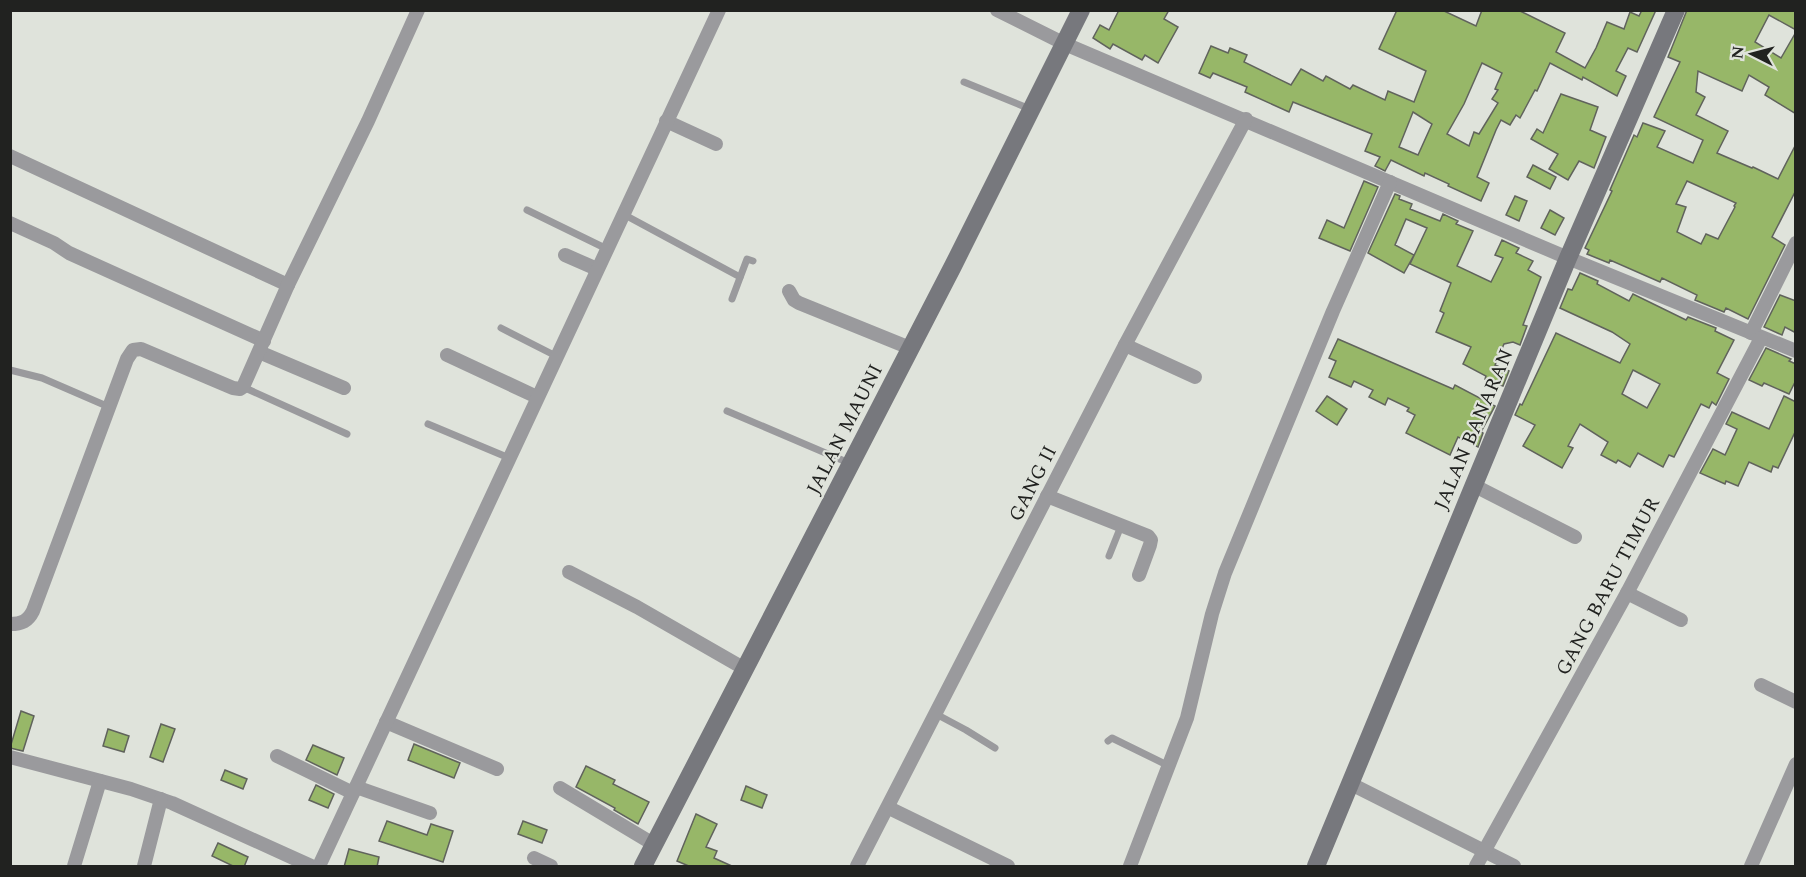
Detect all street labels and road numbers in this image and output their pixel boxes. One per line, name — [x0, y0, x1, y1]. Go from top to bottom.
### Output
street label: JALAN BANARAN — [1426, 344, 1521, 515]
street label: JALAN MAUNI — [799, 359, 891, 500]
street label: GANG II — [1001, 440, 1065, 527]
street label: GANG BARU TIMUR — [1548, 491, 1668, 681]

